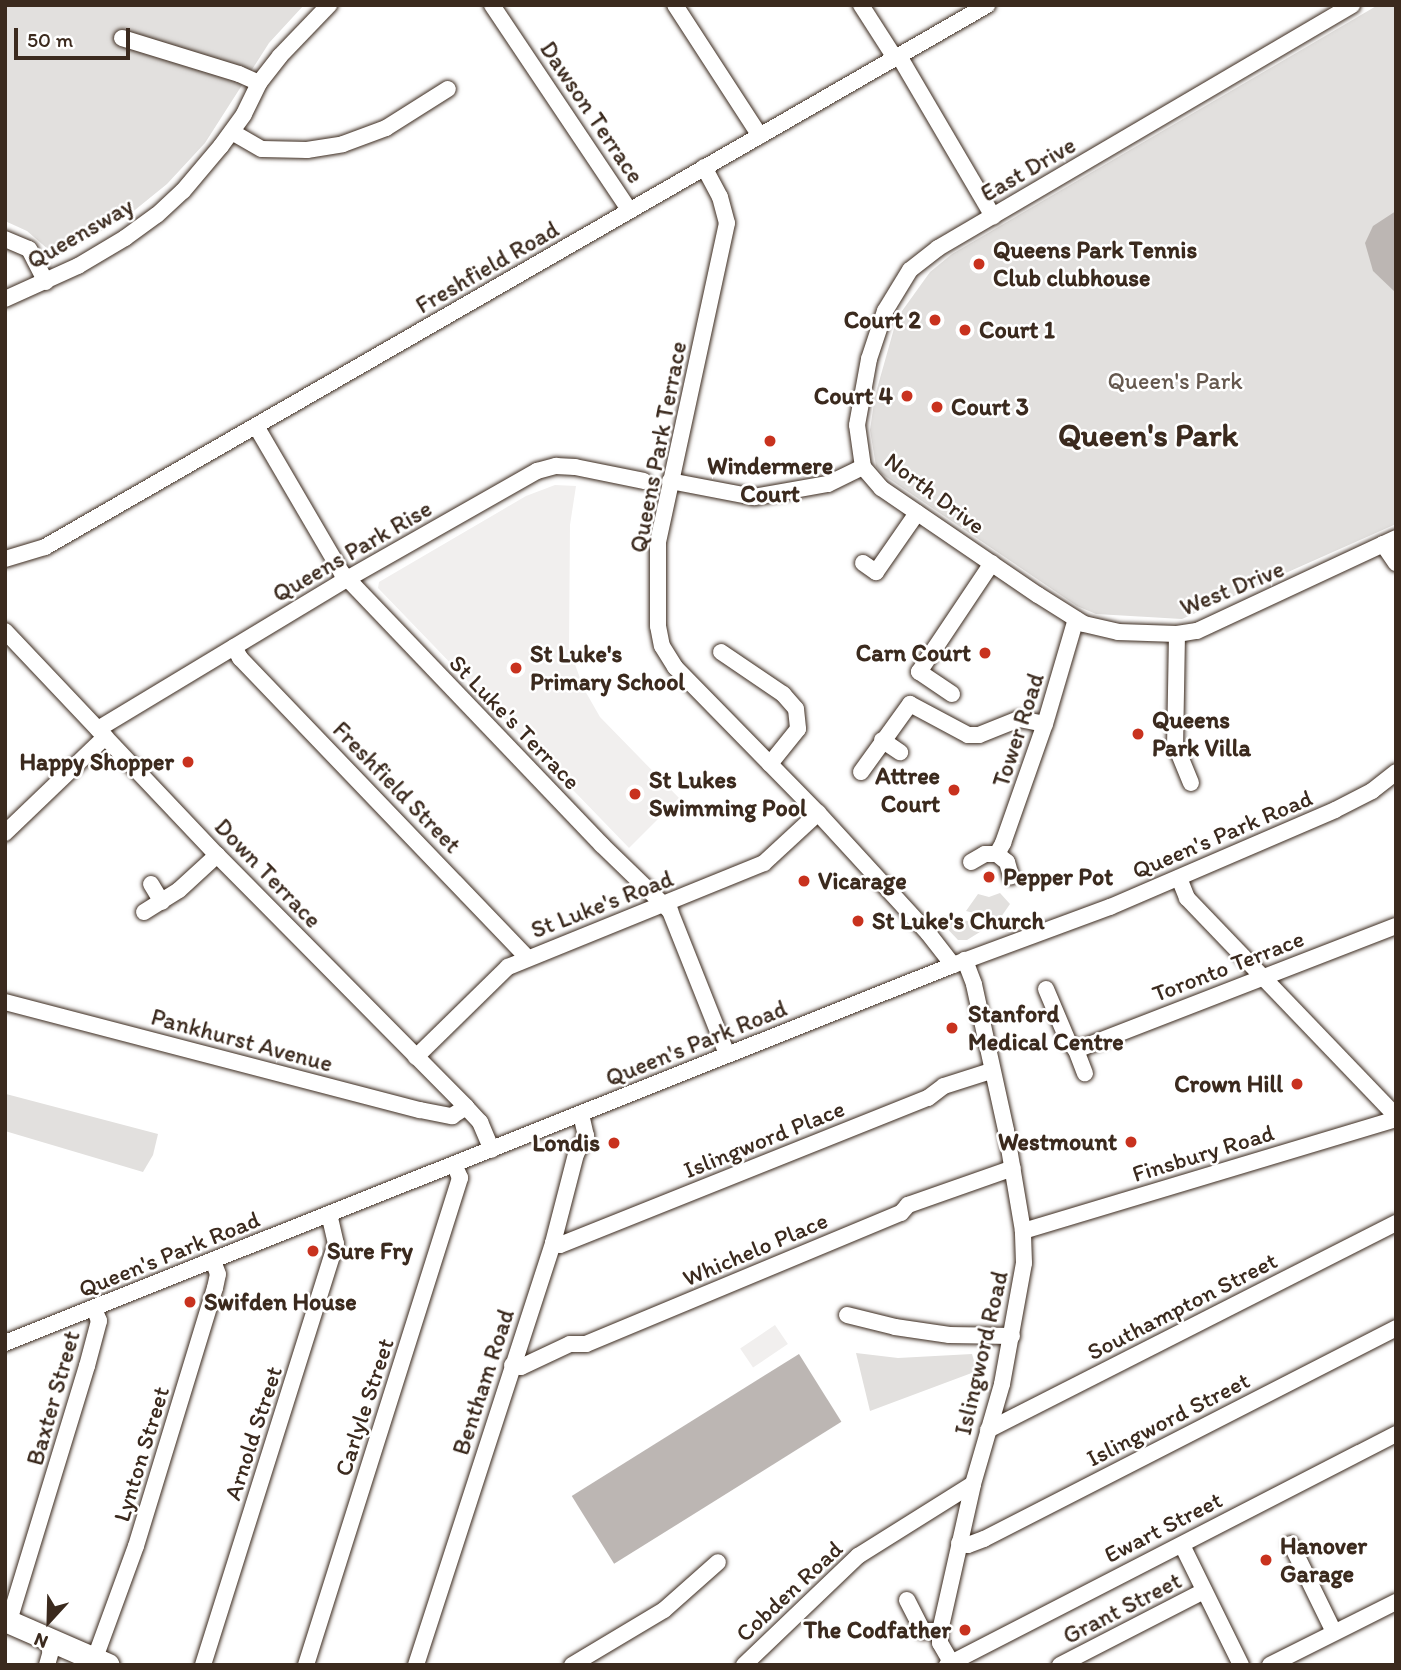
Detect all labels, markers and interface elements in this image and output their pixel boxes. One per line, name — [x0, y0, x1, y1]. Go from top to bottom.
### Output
scale bar — [18, 14, 133, 58]
text: 50 m — [27, 27, 73, 52]
street label: Dawson Terrace — [535, 37, 649, 187]
street label: East Drive — [975, 130, 1081, 208]
street label: Queensway — [22, 191, 138, 275]
street label: Freshfield Road — [411, 215, 563, 319]
place label: Queens Park Tennis Club clubhouse — [993, 236, 1195, 292]
marker: Queens Park Tennis Club clubhouse — [971, 256, 987, 272]
place label: Court 2 — [844, 306, 921, 334]
marker: Court 2 — [927, 312, 943, 328]
place label: Court 1 — [979, 316, 1055, 344]
marker: Court 1 — [957, 322, 973, 338]
street label: Queens Park Terrace — [624, 340, 692, 554]
park label: Queen's Park — [1108, 367, 1242, 395]
place label: Court 4 — [814, 382, 893, 410]
marker: Court 4 — [899, 388, 915, 404]
place label: Court 3 — [951, 393, 1029, 421]
marker: Court 3 — [929, 399, 945, 415]
district label: Queen's Park — [1058, 416, 1238, 454]
marker: Windermere Court — [762, 433, 778, 449]
street label: North Drive — [879, 446, 991, 540]
place label: Windermere Court — [707, 452, 833, 508]
street label: Queens Park Rise — [267, 494, 437, 608]
street label: West Drive — [1175, 554, 1289, 622]
place label: Carn Court — [856, 639, 971, 667]
place label: St Luke's Primary School — [530, 640, 685, 696]
marker: Carn Court — [977, 645, 993, 661]
street label: St Luke's Terrace — [444, 650, 586, 794]
marker: St Luke's Primary School — [508, 660, 524, 676]
street label: Tower Road — [986, 670, 1050, 790]
place label: Queens Park Villa — [1152, 706, 1250, 762]
street label: Freshfield Street — [327, 715, 467, 859]
marker: Queens Park Villa — [1130, 726, 1146, 742]
place label: Happy Shopper — [19, 748, 174, 776]
marker: Happy Shopper — [180, 754, 196, 770]
place label: Attree Court — [875, 762, 940, 818]
place label: St Lukes Swimming Pool — [649, 766, 806, 822]
marker: Attree Court — [946, 782, 962, 798]
street label: Queen's Park Road — [1128, 783, 1316, 885]
marker: St Lukes Swimming Pool — [627, 786, 643, 802]
street label: Down Terrace — [210, 813, 326, 933]
place label: Pepper Pot — [1003, 863, 1112, 891]
street label: St Luke's Road — [527, 864, 677, 944]
place label: Vicarage — [818, 867, 907, 895]
marker: Pepper Pot — [981, 869, 997, 885]
marker: Vicarage — [796, 873, 812, 889]
place label: St Luke's Church — [872, 907, 1044, 935]
marker: St Luke's Church — [850, 913, 866, 929]
street label: Toronto Terrace — [1148, 924, 1308, 1008]
street label: Queen's Park Road — [602, 994, 790, 1092]
place label: Stanford Medical Centre — [968, 1000, 1124, 1056]
street label: Pankhurst Avenue — [148, 1002, 336, 1078]
marker: Stanford Medical Centre — [942, 1018, 962, 1038]
place label: Crown Hill — [1174, 1070, 1283, 1098]
marker: Crown Hill — [1289, 1076, 1305, 1092]
street label: Islingword Place — [680, 1094, 848, 1184]
street label: Finsbury Road — [1129, 1118, 1277, 1188]
place label: Westmount — [998, 1128, 1117, 1156]
place label: Londis — [532, 1129, 600, 1157]
marker: Westmount — [1123, 1134, 1139, 1150]
marker: Londis — [606, 1135, 622, 1151]
street label: Queen's Park Road — [75, 1205, 263, 1303]
street label: Whichelo Place — [678, 1206, 832, 1292]
place label: Sure Fry — [327, 1237, 413, 1265]
marker: Sure Fry — [305, 1243, 321, 1259]
street label: Southampton Street — [1082, 1246, 1282, 1366]
street label: Islingword Road — [948, 1268, 1014, 1438]
place label: Swifden House — [204, 1288, 357, 1316]
marker: Swifden House — [182, 1294, 198, 1310]
street label: Bentham Road — [446, 1306, 520, 1458]
street label: Baxter Street — [20, 1327, 86, 1469]
street label: Carlyle Street — [328, 1335, 400, 1479]
street label: Arnold Street — [218, 1363, 288, 1503]
street label: Islingword Street — [1082, 1366, 1254, 1472]
street label: Lynton Street — [107, 1383, 175, 1525]
street label: Ewart Street — [1099, 1485, 1227, 1569]
place label: Hanover Garage — [1280, 1532, 1367, 1588]
street label: Cobden Road — [730, 1534, 848, 1648]
marker: Hanover Garage — [1258, 1552, 1274, 1568]
street label: Grant Street — [1058, 1566, 1186, 1650]
north arrow — [14, 1586, 84, 1656]
place label: The Codfather — [803, 1616, 951, 1644]
marker: The Codfather — [957, 1622, 973, 1638]
text: N — [31, 1628, 51, 1654]

